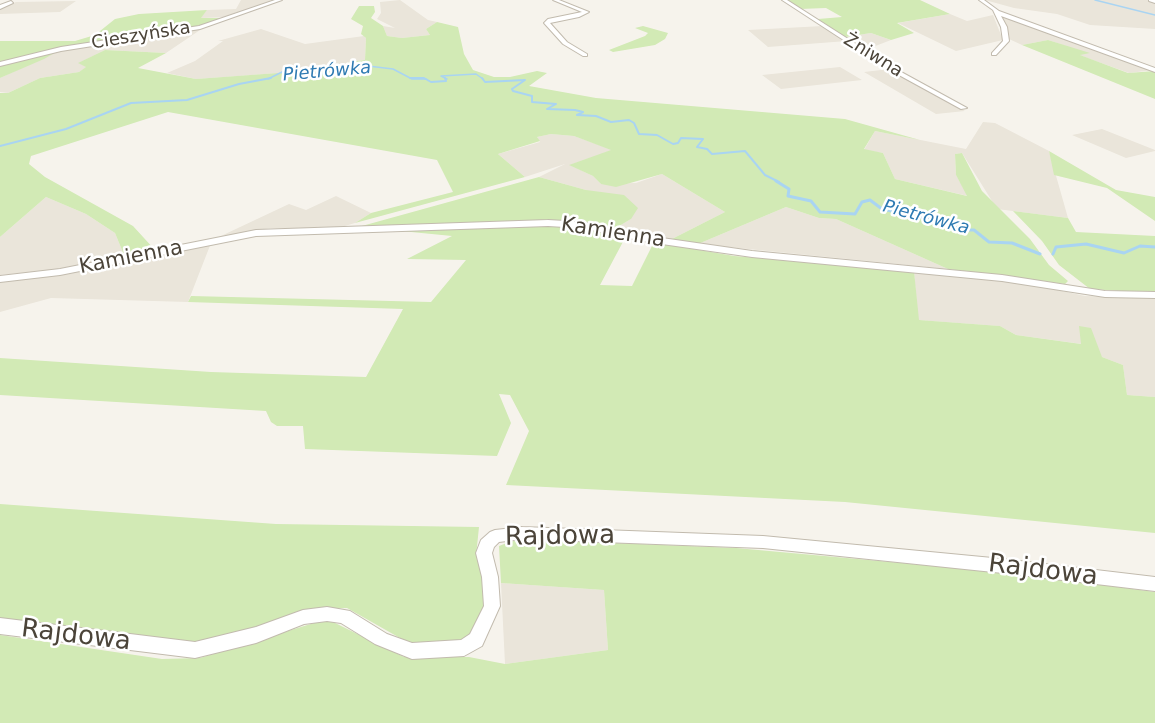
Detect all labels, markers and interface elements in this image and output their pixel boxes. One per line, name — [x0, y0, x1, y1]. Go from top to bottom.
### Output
street label: Cieszyńska — [90, 18, 192, 54]
street label: Żniwna — [839, 29, 907, 83]
water label: Pietrówka — [282, 57, 372, 87]
water label: Pietrówka — [880, 196, 972, 240]
street label: Kamienna — [559, 212, 667, 254]
street label: Kamienna — [77, 236, 185, 280]
street label: Rajdowa — [505, 520, 615, 554]
street label: Rajdowa — [986, 549, 1100, 593]
street label: Rajdowa — [19, 614, 133, 658]

